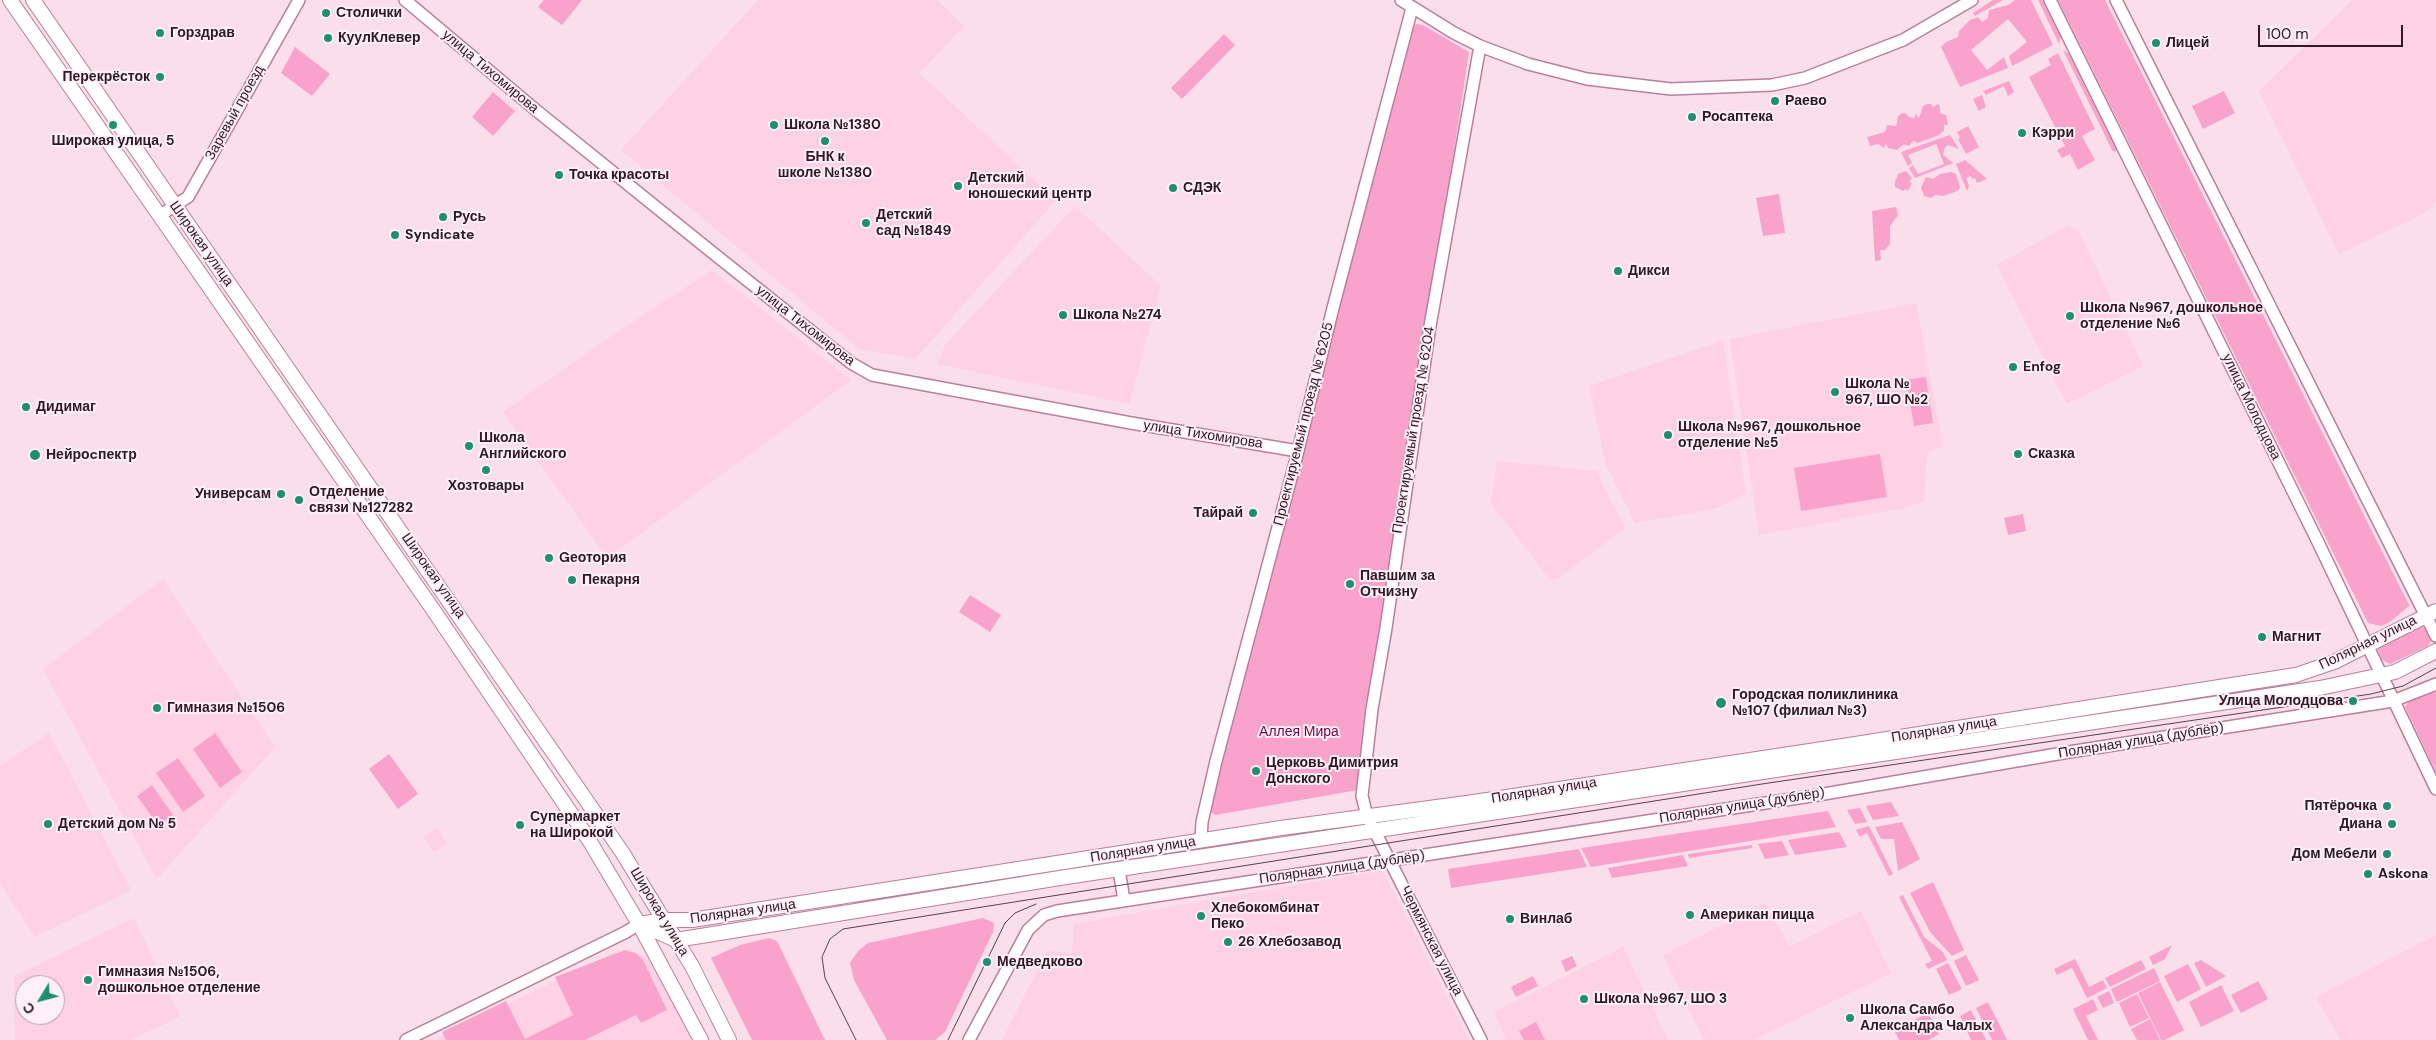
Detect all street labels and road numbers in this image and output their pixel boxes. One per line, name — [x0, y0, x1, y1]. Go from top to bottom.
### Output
street label: улица Тихомирова — [438, 27, 542, 117]
street label: Заревый проезд — [202, 63, 268, 163]
street label: Широкая улица — [165, 198, 237, 290]
street label: улица Тихомирова — [752, 282, 858, 370]
street label: Проектируемый проезд № 6205 — [1271, 320, 1337, 528]
street label: Проектируемый проезд № 6204 — [1389, 325, 1439, 535]
street label: улица Молодцова — [2218, 351, 2284, 463]
street label: улица Тихомирова — [1142, 417, 1264, 453]
street label: Широкая улица — [397, 530, 469, 622]
street label: Полярная улица — [2317, 612, 2419, 674]
street label: Полярная улица — [1890, 713, 1998, 747]
street label: Полярная улица (дублёр) — [2057, 720, 2225, 762]
street label: Полярная улица — [1490, 774, 1598, 808]
street label: Полярная улица (дублёр) — [1658, 785, 1826, 827]
street label: Полярная улица — [1089, 833, 1197, 867]
street label: Полярная улица (дублёр) — [1258, 848, 1426, 888]
street label: Широкая улица — [626, 865, 692, 959]
street label: Чермянская улица — [1396, 883, 1466, 999]
street label: Полярная улица — [689, 896, 797, 928]

